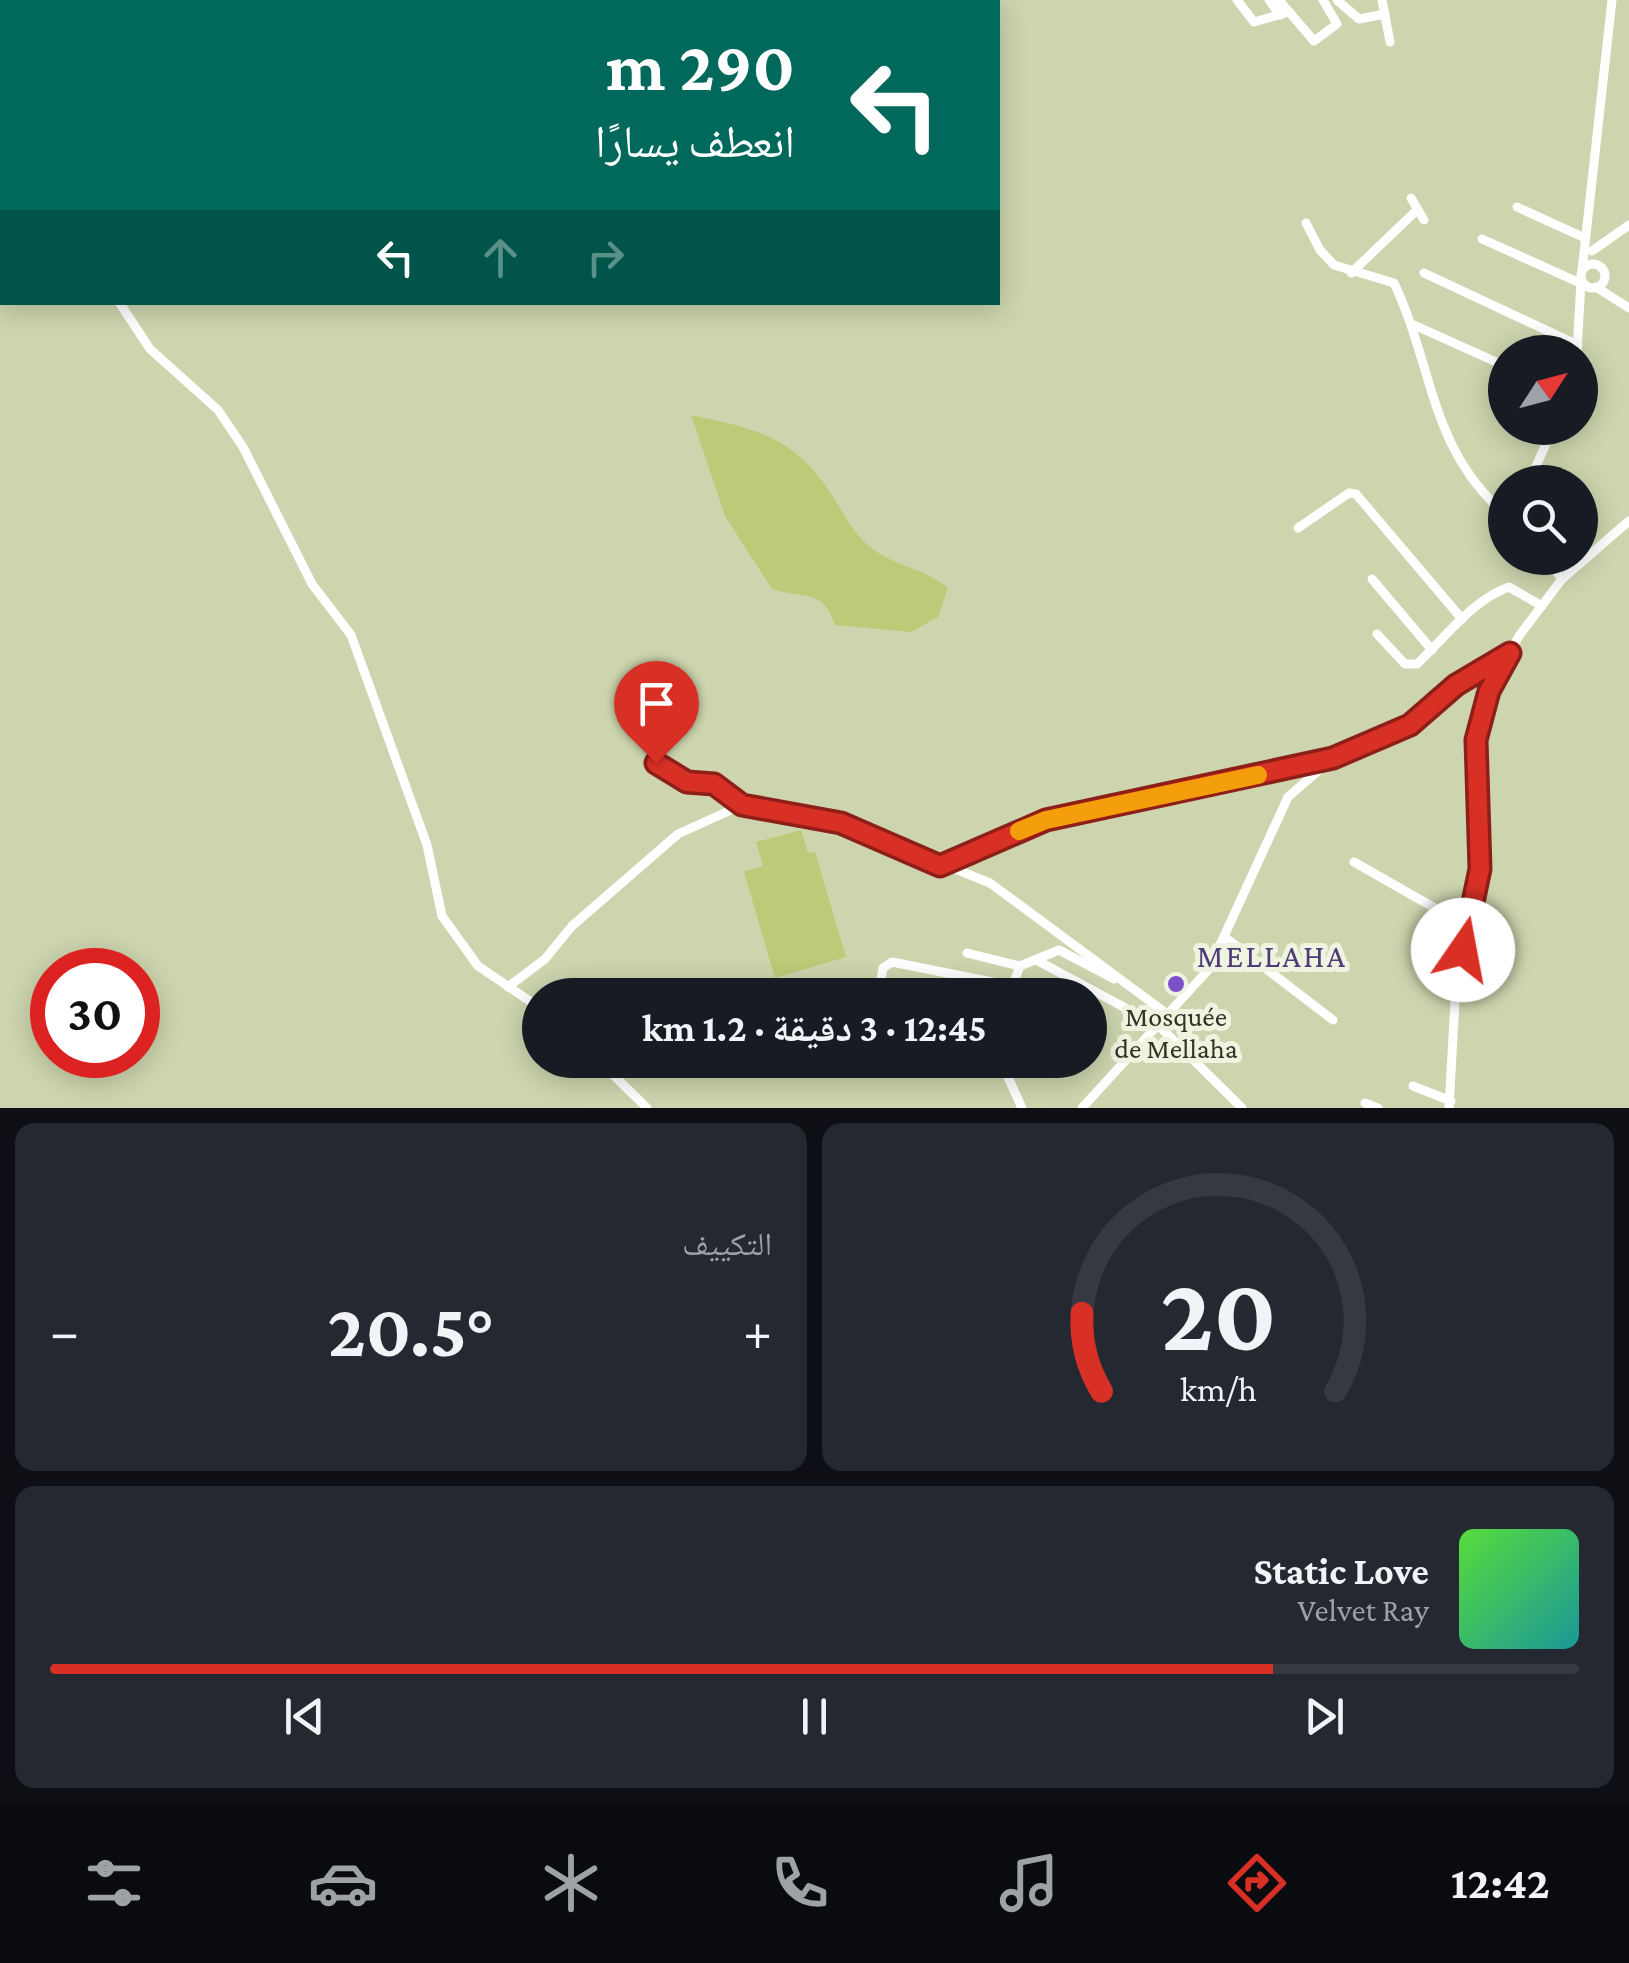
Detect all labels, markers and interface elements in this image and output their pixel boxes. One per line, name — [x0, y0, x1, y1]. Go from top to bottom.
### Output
text: 290 m — [606, 27, 795, 105]
icon: left — [830, 40, 960, 170]
text: انعطف يسارًا — [595, 117, 795, 167]
icon: left — [368, 230, 423, 285]
icon: ahead — [473, 230, 528, 285]
icon: right — [578, 230, 633, 285]
north arrow — [1488, 335, 1598, 445]
map controls — [1488, 335, 1598, 575]
button: search — [1488, 465, 1598, 575]
pin — [614, 661, 699, 764]
icon: arrive — [629, 676, 684, 731]
position arrow — [1411, 898, 1515, 1002]
district label: MELLAHA — [1197, 938, 1347, 974]
speed limit sign: 30 — [30, 948, 160, 1078]
marker: Mosquée de Mellaha — [1165, 973, 1187, 995]
place label: Mosquée de Mellaha — [1114, 1001, 1238, 1064]
text: 12:45 · 3 دقيقة · 1.2 km — [642, 1007, 987, 1049]
text: التكييف — [682, 1226, 772, 1262]
text: 20 — [1160, 1256, 1276, 1371]
text: 20.5° — [327, 1289, 495, 1372]
text: − — [50, 1301, 79, 1362]
text: + — [743, 1301, 772, 1362]
text: km/h — [1179, 1369, 1257, 1409]
text: Static Love — [1253, 1550, 1429, 1592]
text: Velvet Ray — [1298, 1592, 1429, 1628]
icon: previous — [277, 1689, 332, 1744]
icon: pause — [787, 1689, 842, 1744]
icon: next — [1297, 1689, 1352, 1744]
icon: filters — [79, 1848, 149, 1918]
icon: car — [308, 1848, 378, 1918]
icon: climate — [536, 1848, 606, 1918]
icon: phone — [765, 1848, 835, 1918]
icon: music — [994, 1848, 1064, 1918]
icon: directions — [1222, 1848, 1292, 1918]
text: 12:42 — [1451, 1858, 1550, 1908]

